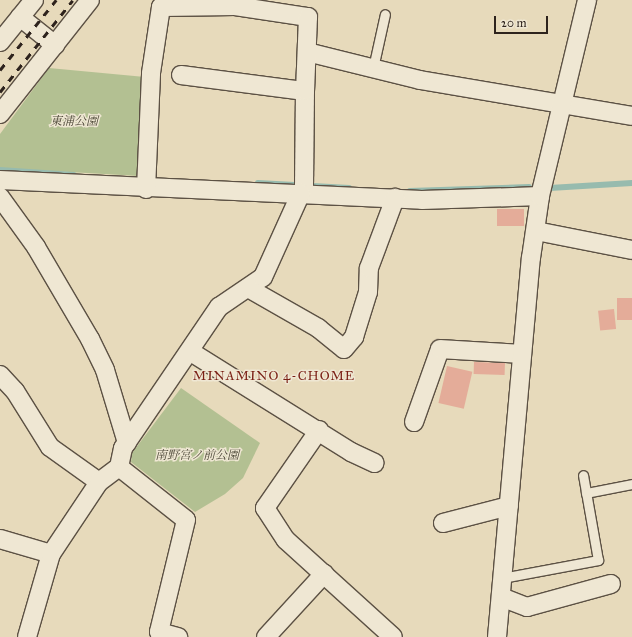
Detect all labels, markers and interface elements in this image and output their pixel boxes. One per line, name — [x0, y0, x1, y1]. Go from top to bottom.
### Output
scale bar — [496, 8, 550, 34]
text: 20 m — [501, 16, 527, 30]
park label: 東浦公園 — [50, 115, 98, 129]
district label: MINAMINO 4-CHOME — [193, 368, 355, 384]
park label: 南野宮ノ前公園 — [155, 449, 239, 463]

